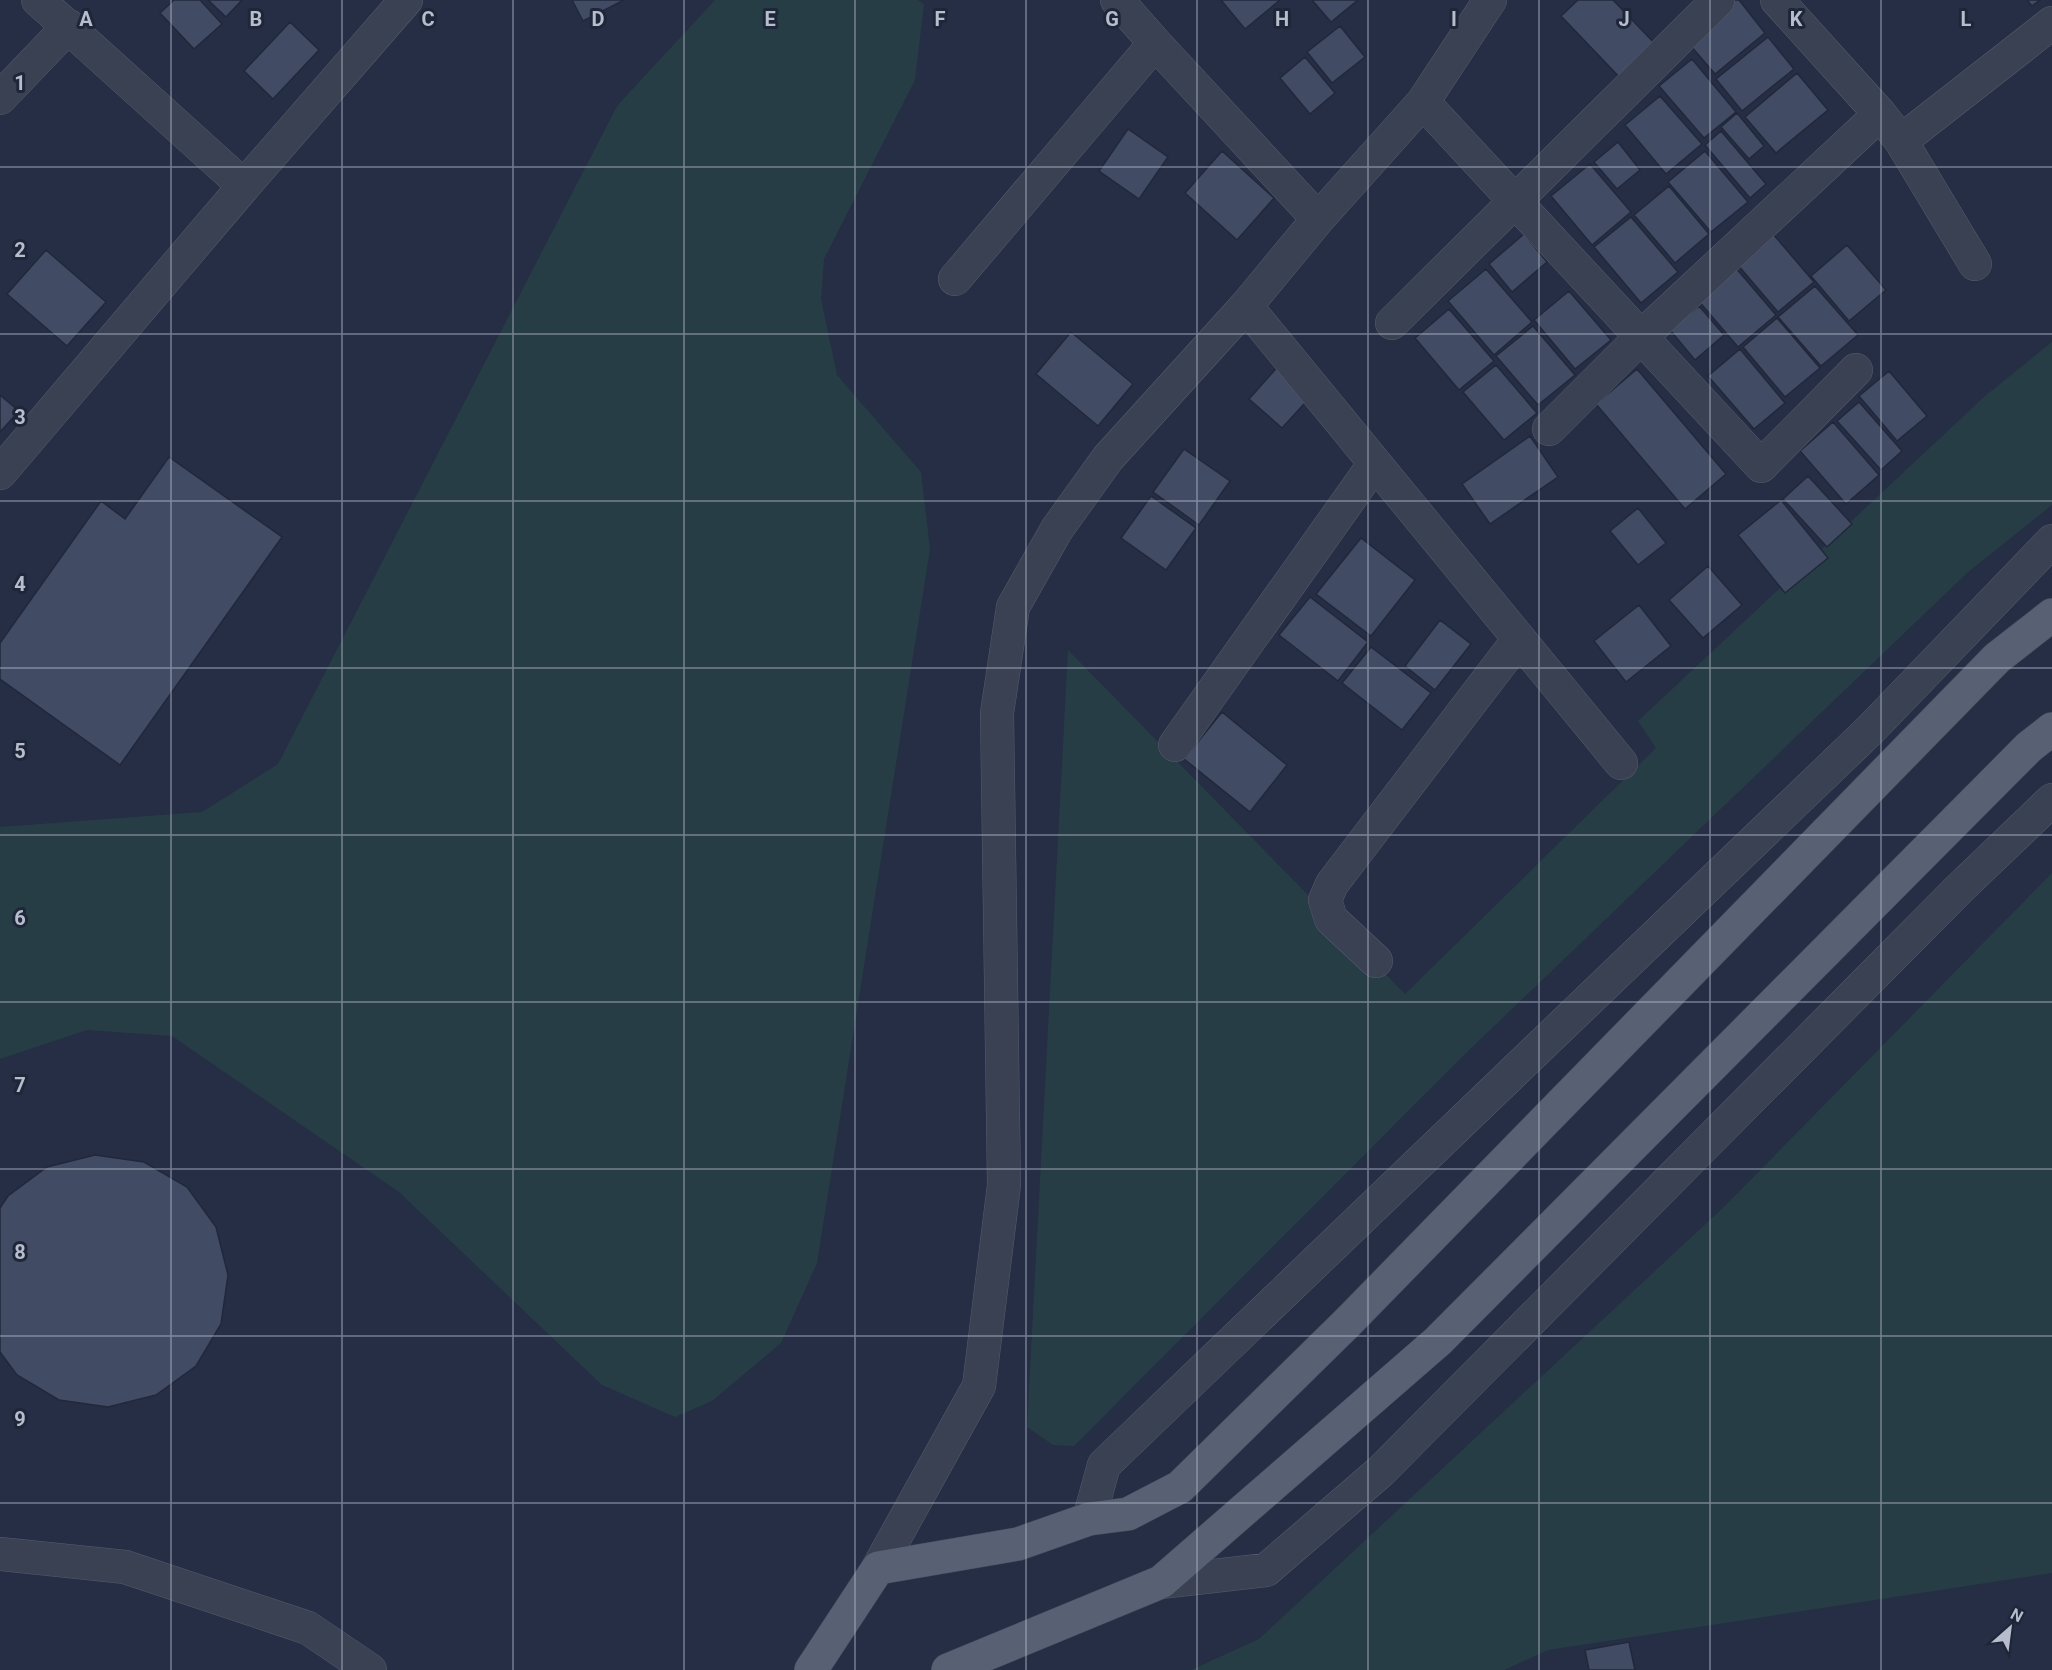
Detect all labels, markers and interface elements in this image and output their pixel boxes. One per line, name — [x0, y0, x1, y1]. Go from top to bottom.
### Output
text: A — [79, 7, 93, 31]
text: B — [250, 7, 262, 31]
text: C — [421, 7, 435, 31]
text: D — [592, 7, 605, 31]
text: E — [764, 7, 776, 31]
text: F — [935, 7, 946, 31]
text: G — [1105, 7, 1119, 31]
text: H — [1275, 7, 1289, 31]
text: I — [1451, 7, 1457, 31]
text: J — [1618, 7, 1630, 31]
text: K — [1790, 7, 1803, 31]
text: L — [1961, 7, 1972, 31]
text: 1 — [14, 71, 26, 95]
text: 2 — [14, 238, 26, 262]
text: 3 — [14, 405, 26, 429]
text: 4 — [14, 572, 26, 596]
text: 5 — [14, 739, 26, 763]
text: 6 — [14, 906, 26, 930]
text: 7 — [14, 1073, 26, 1097]
text: 8 — [14, 1240, 26, 1264]
text: 9 — [14, 1407, 26, 1431]
north arrow — [1980, 1598, 2040, 1658]
text: N — [2007, 1604, 2026, 1626]

